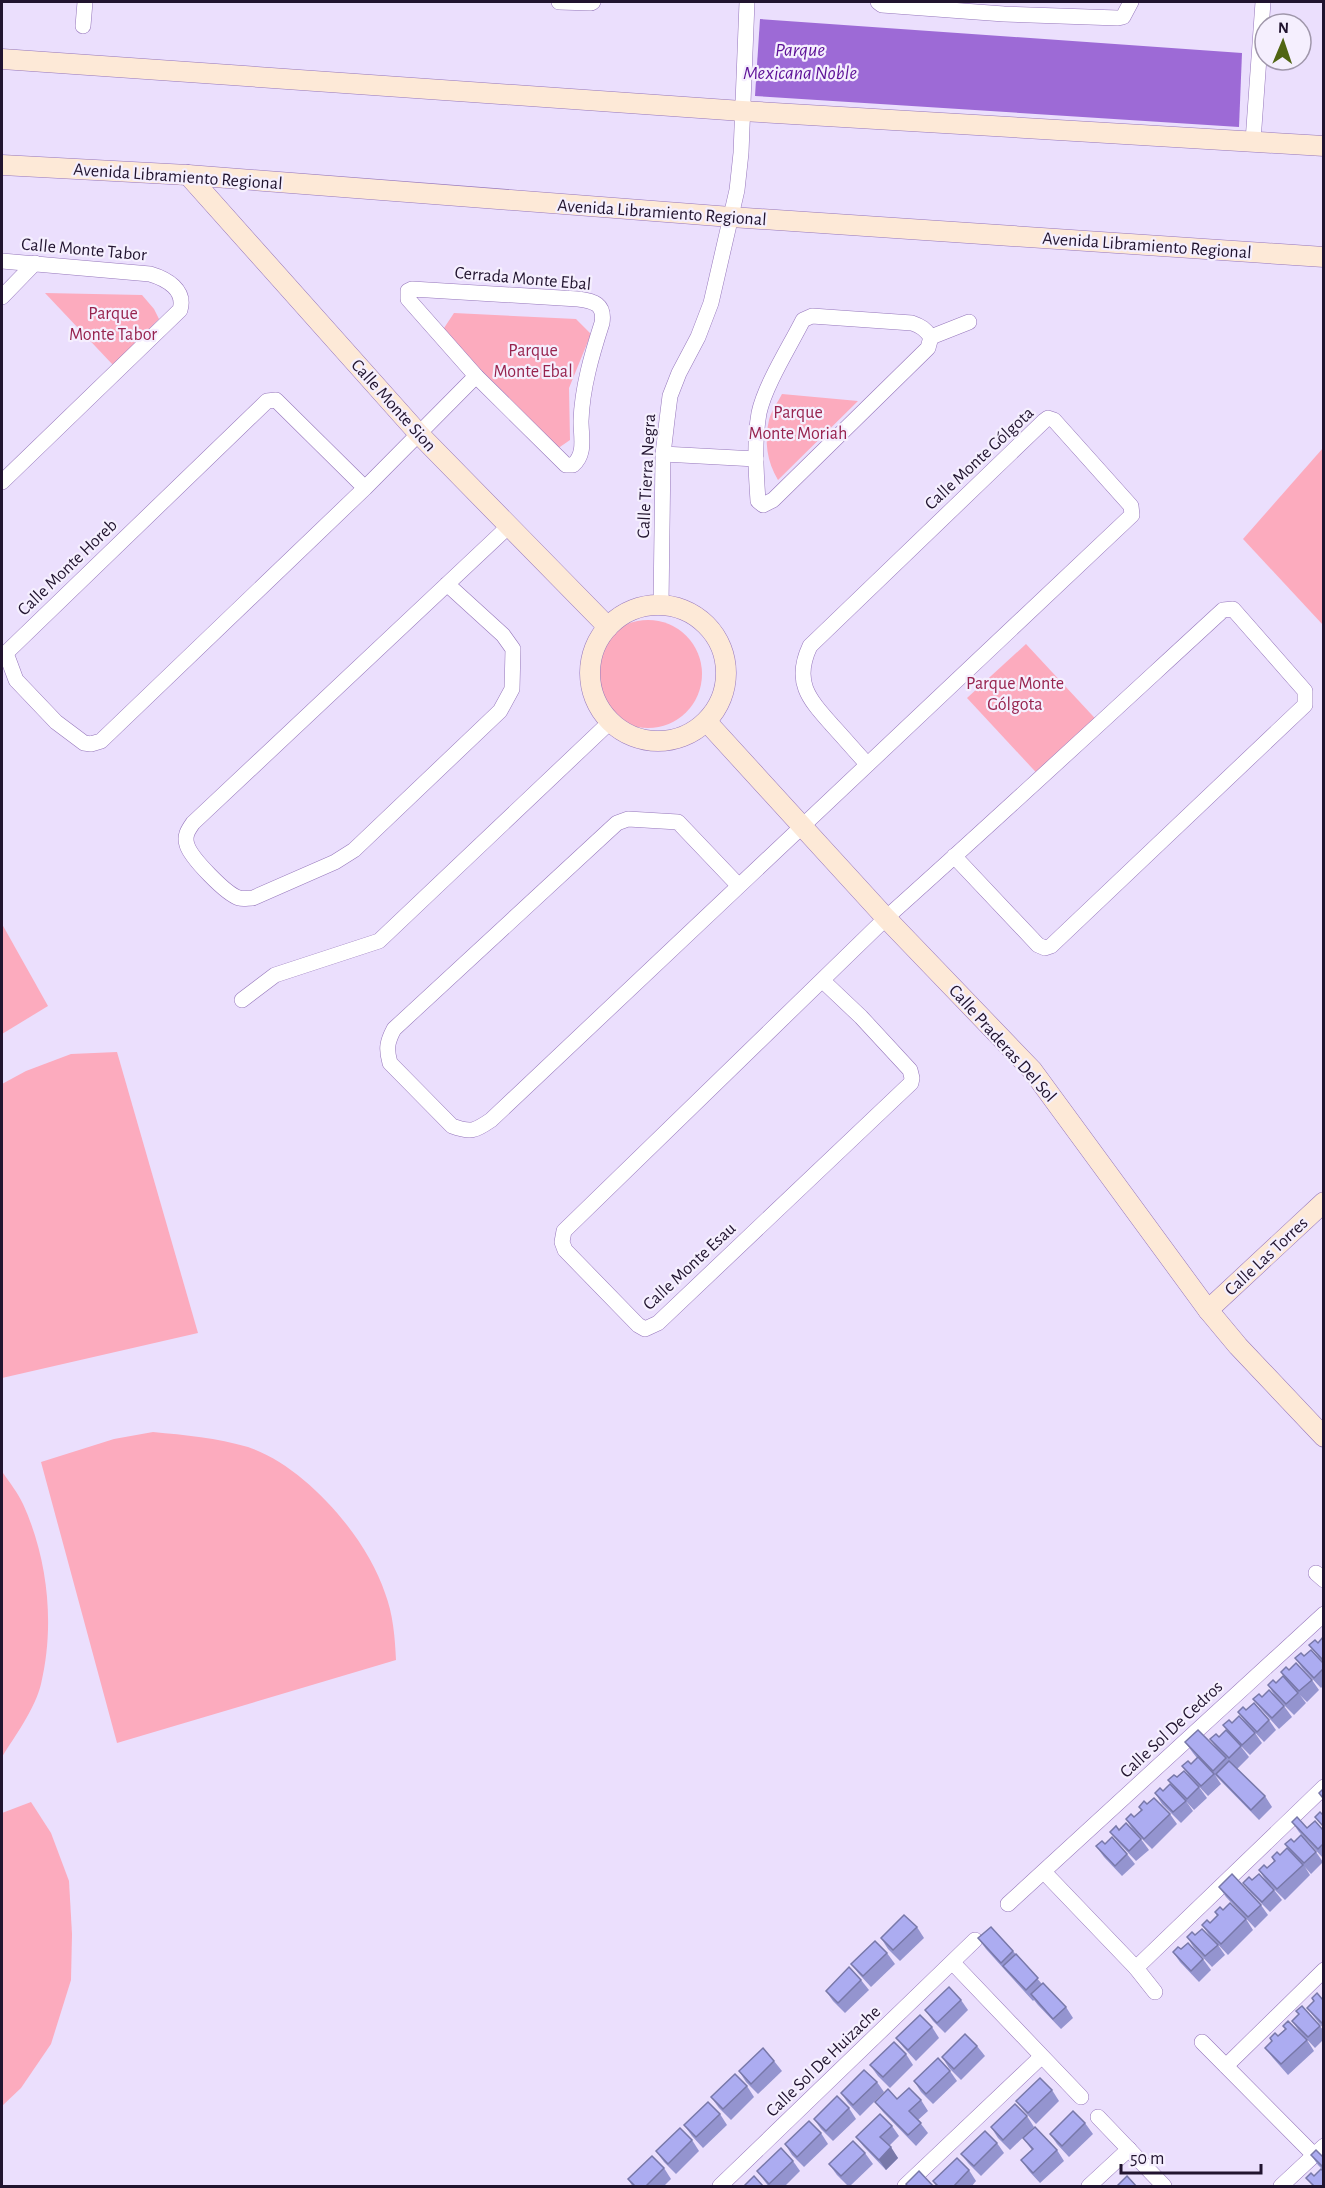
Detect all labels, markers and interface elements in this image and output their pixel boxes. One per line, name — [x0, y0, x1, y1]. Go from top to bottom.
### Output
north arrow — [1253, 12, 1313, 72]
text: N — [1278, 20, 1289, 36]
water label: Parque Mexicana Noble — [743, 40, 858, 83]
street label: Avenida Libramiento Regional — [73, 161, 283, 193]
street label: Avenida Libramiento Regional — [557, 197, 767, 229]
street label: Avenida Libramiento Regional — [1042, 230, 1252, 262]
street label: Calle Monte Tabor — [20, 236, 148, 264]
street label: Cerrada Monte Ebal — [454, 264, 592, 294]
park label: Parque Monte Tabor — [69, 305, 157, 344]
park label: Parque Monte Ebal — [493, 342, 573, 381]
street label: Calle Monte Sion — [347, 356, 439, 455]
park label: Parque Monte Moriah — [749, 404, 847, 443]
street label: Calle Monte Gólgota — [922, 404, 1038, 514]
street label: Calle Tierra Negra — [635, 413, 659, 539]
street label: Calle Monte Horeb — [15, 516, 121, 619]
park label: Parque Monte Gólgota — [966, 675, 1064, 714]
street label: Calle Praderas Del Sol — [945, 982, 1059, 1106]
street label: Calle Las Torres — [1222, 1214, 1312, 1300]
street label: Calle Monte Esau — [640, 1219, 739, 1314]
street label: Calle Sol De Cedros — [1117, 1678, 1226, 1782]
street label: Calle Sol De Huizache — [763, 2003, 884, 2121]
scale bar — [1121, 2137, 1260, 2175]
text: 50 m — [1130, 2150, 1164, 2168]

